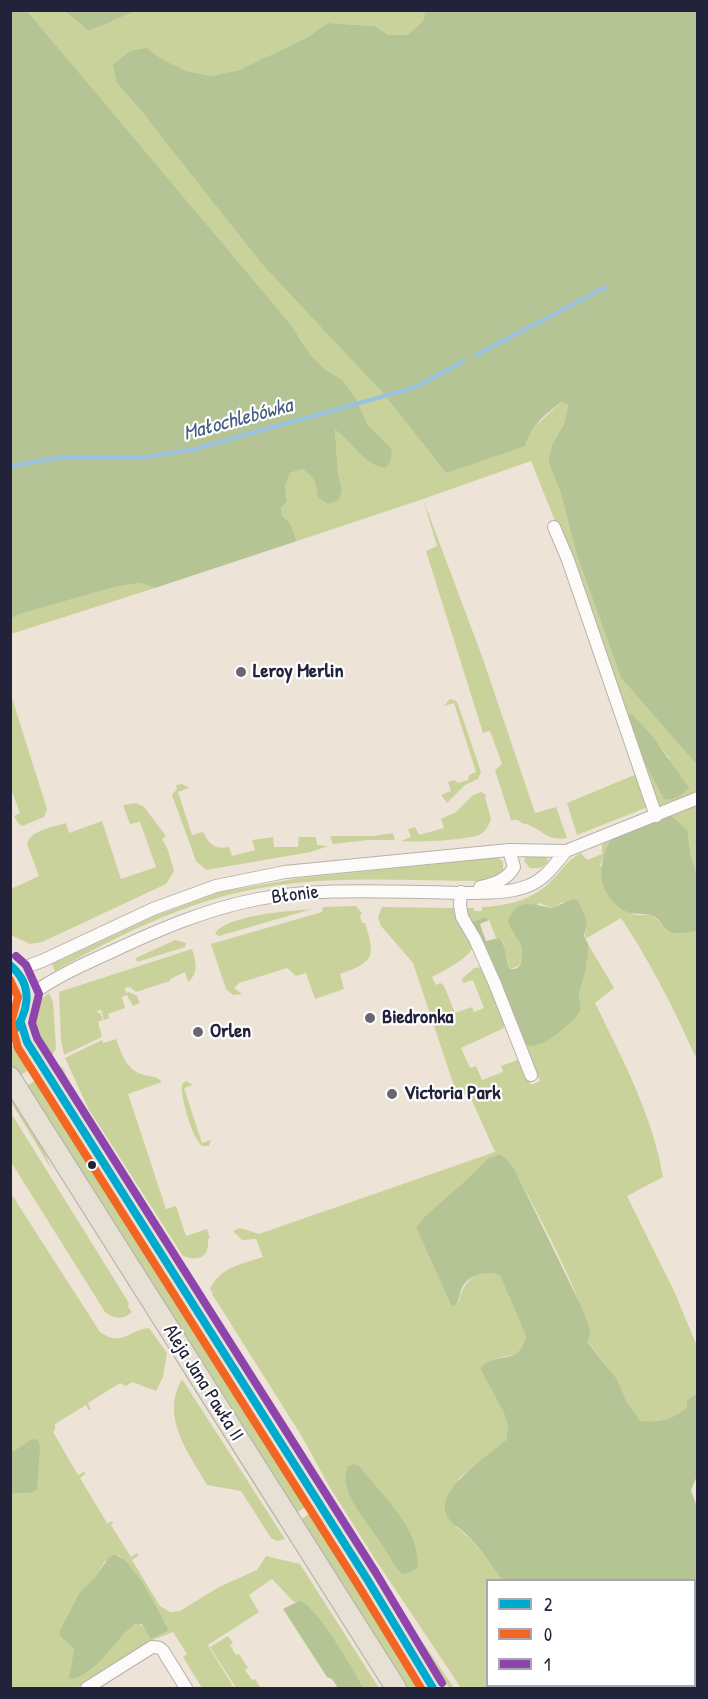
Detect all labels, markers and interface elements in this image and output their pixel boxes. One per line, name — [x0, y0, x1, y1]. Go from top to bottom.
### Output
water label: Małochlebówka — [181, 393, 295, 447]
place label: Leroy Merlin — [253, 660, 344, 684]
marker: Leroy Merlin — [234, 665, 248, 679]
street label: Błonie — [270, 880, 320, 910]
place label: Biedronka — [382, 1006, 453, 1030]
marker: Biedronka — [363, 1011, 377, 1025]
place label: Orlen — [210, 1020, 251, 1044]
marker: Orlen — [191, 1025, 205, 1039]
place label: Victoria Park — [404, 1082, 500, 1106]
marker: Victoria Park — [385, 1087, 399, 1101]
unlabelled marker — [86, 1159, 98, 1171]
street label: Aleja Jana Pawła II — [158, 1320, 248, 1446]
legend — [486, 1579, 696, 1687]
text: 2 — [544, 1592, 552, 1617]
text: 0 — [544, 1622, 552, 1647]
text: 1 — [544, 1652, 551, 1677]

